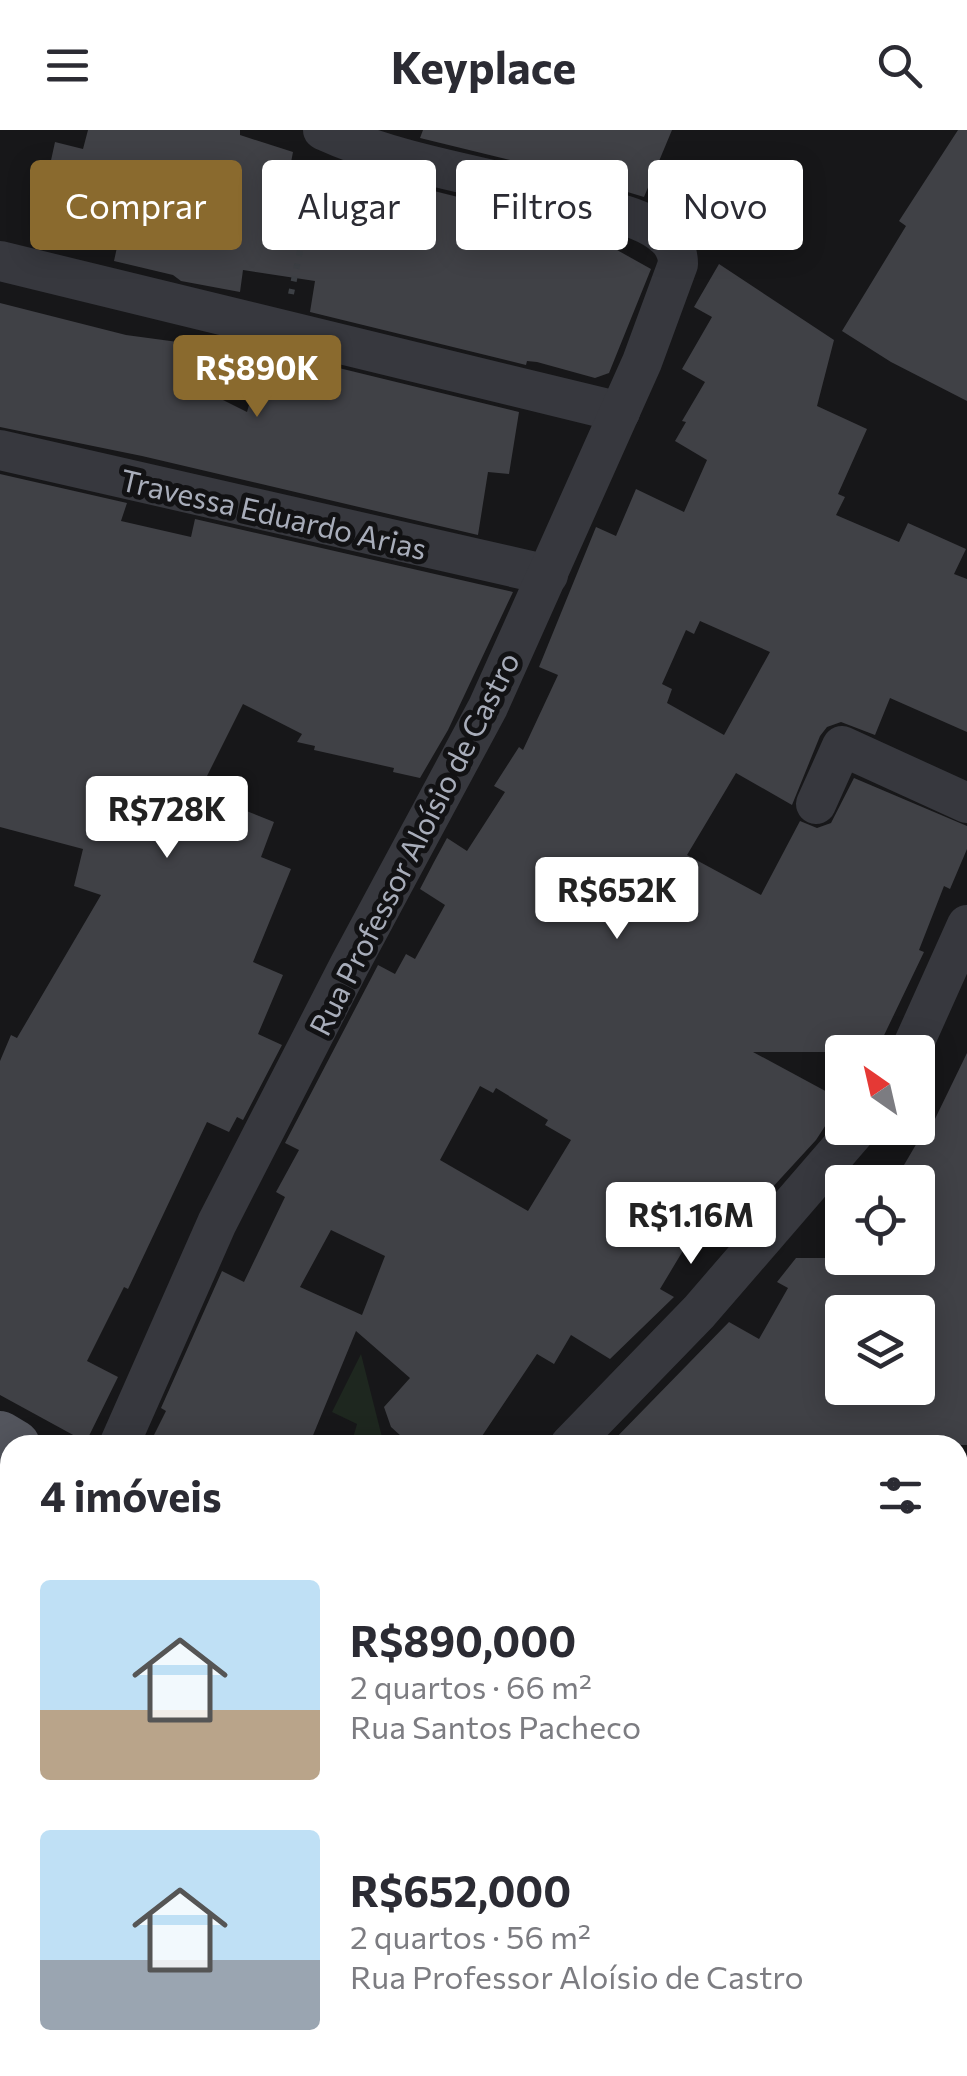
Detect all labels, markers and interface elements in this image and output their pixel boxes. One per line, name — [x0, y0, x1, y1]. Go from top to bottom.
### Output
icon: menu — [40, 38, 95, 93]
text: Keyplace — [391, 38, 576, 93]
icon: search — [872, 38, 927, 93]
chip: Comprar — [30, 160, 242, 250]
chip: Alugar — [262, 160, 436, 250]
chip: Filtros — [456, 160, 628, 250]
chip: Novo — [648, 160, 803, 250]
pin: R$890K — [176, 335, 338, 420]
text: R$890K — [195, 347, 319, 387]
street label: Travessa Eduardo Arias — [117, 460, 431, 566]
street label: Rua Professor Aloísio de Castro — [300, 645, 526, 1041]
pin: R$728K — [86, 776, 248, 861]
text: R$728K — [108, 788, 226, 828]
pin: R$652K — [536, 857, 698, 942]
text: R$652K — [557, 869, 677, 909]
north arrow — [825, 1035, 935, 1145]
map controls — [825, 1035, 935, 1405]
button: locate — [825, 1165, 935, 1275]
pin: R$1.16M — [599, 1182, 783, 1267]
text: R$1.16M — [628, 1194, 754, 1234]
button: layers — [825, 1295, 935, 1405]
icon: filters — [873, 1468, 928, 1523]
text: 4 imóveis — [40, 1469, 222, 1521]
text: R$890,000 — [350, 1614, 576, 1666]
icon: home — [120, 1620, 240, 1740]
text: 2 quartos · 66 m² — [350, 1666, 592, 1706]
text: Rua Santos Pacheco — [350, 1706, 641, 1746]
text: R$652,000 — [350, 1864, 571, 1916]
icon: home — [120, 1870, 240, 1990]
text: 2 quartos · 56 m² — [350, 1916, 591, 1956]
text: Rua Professor Aloísio de Castro — [350, 1956, 804, 1996]

